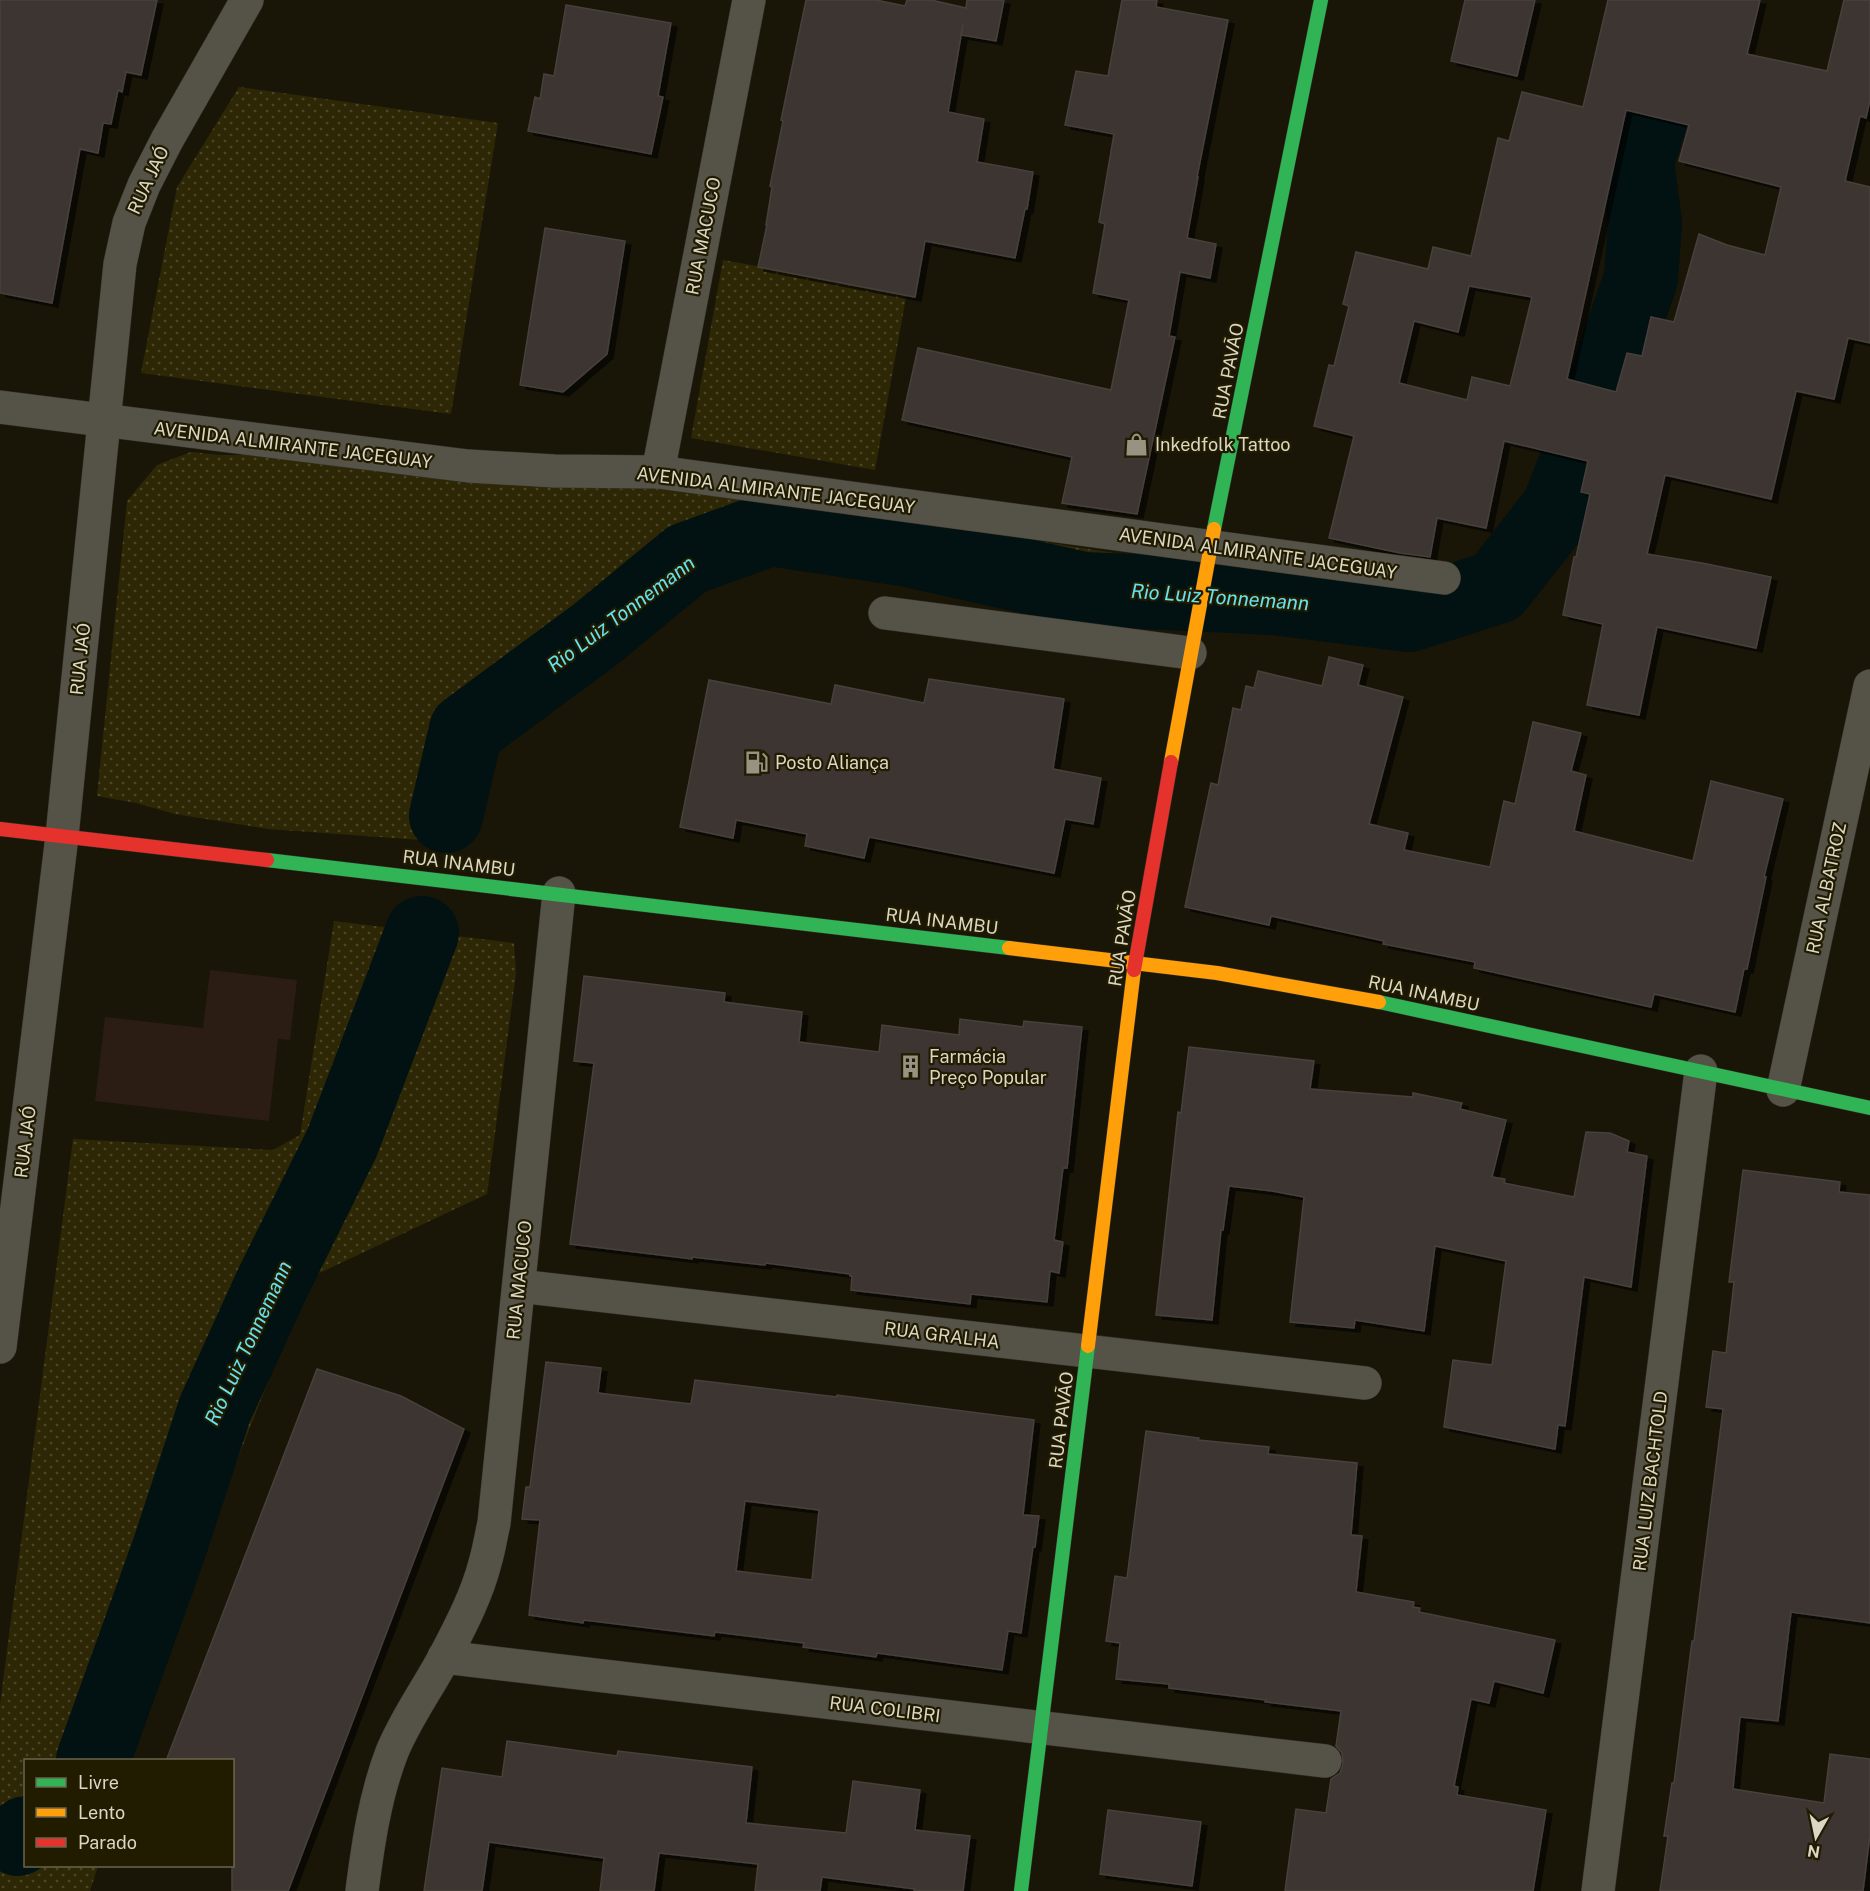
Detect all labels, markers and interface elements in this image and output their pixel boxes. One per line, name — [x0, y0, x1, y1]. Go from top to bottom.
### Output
street label: RUA JAÓ — [122, 142, 173, 217]
street label: RUA MACUCO — [681, 175, 725, 297]
street label: RUA PAVÃO — [1207, 321, 1248, 421]
street label: AVENIDA ALMIRANTE JACEGUAY — [153, 417, 434, 473]
shop icon: Inkedfolk Tattoo — [1124, 431, 1150, 457]
place label: Inkedfolk Tattoo — [1155, 434, 1291, 455]
street label: AVENIDA ALMIRANTE JACEGUAY — [636, 462, 917, 518]
street label: AVENIDA ALMIRANTE JACEGUAY — [1118, 523, 1398, 583]
water label: Rio Luiz Tonnemann — [543, 551, 699, 677]
water label: Rio Luiz Tonnemann — [1130, 579, 1310, 615]
street label: RUA JAÓ — [65, 622, 94, 696]
fuel station icon: Posto Aliança — [744, 749, 770, 775]
place label: Posto Aliança — [775, 752, 889, 773]
street label: RUA ALBATROZ — [1802, 820, 1850, 956]
street label: RUA INAMBU — [402, 846, 516, 880]
street label: RUA PAVÃO — [1103, 888, 1140, 988]
street label: RUA INAMBU — [885, 904, 999, 938]
street label: RUA INAMBU — [1367, 971, 1481, 1015]
place label: Farmácia Preço Popular — [929, 1046, 1047, 1088]
building icon: Farmácia Preço Popular — [898, 1053, 924, 1079]
street label: RUA JAÓ — [9, 1105, 40, 1179]
street label: RUA MACUCO — [502, 1219, 536, 1341]
water label: Rio Luiz Tonnemann — [199, 1257, 297, 1429]
street label: RUA GRALHA — [883, 1318, 1001, 1353]
street label: RUA PAVÃO — [1044, 1370, 1077, 1470]
street label: RUA LUIZ BACHTOLD — [1629, 1390, 1671, 1572]
street label: RUA COLIBRI — [828, 1692, 942, 1726]
legend — [24, 1759, 234, 1867]
text: Livre — [78, 1772, 119, 1793]
text: Lento — [78, 1802, 125, 1823]
north arrow — [1786, 1807, 1846, 1867]
text: Parado — [78, 1832, 137, 1853]
text: N — [1806, 1841, 1821, 1862]

